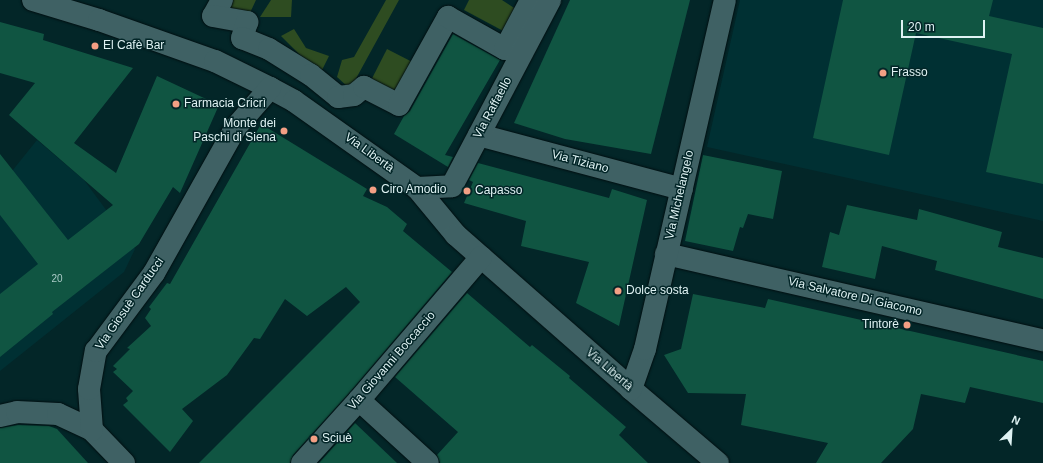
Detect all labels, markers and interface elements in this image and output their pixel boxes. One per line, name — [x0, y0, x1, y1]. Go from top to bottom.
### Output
scale bar — [903, 12, 987, 38]
text: 20 m — [908, 20, 935, 34]
place label: El Cafè Bar — [103, 39, 164, 53]
marker: El Cafè Bar — [90, 41, 100, 51]
place label: Frasso — [891, 66, 928, 80]
marker: Frasso — [878, 68, 888, 78]
street label: Via Raffaello — [471, 75, 515, 141]
place label: Farmacia Cricrì — [184, 97, 266, 111]
marker: Farmacia Cricrì — [171, 99, 181, 109]
place label: Monte dei Paschi di Siena — [193, 117, 276, 145]
marker: Monte dei Paschi di Siena — [279, 126, 289, 136]
street label: Via Libertà — [342, 130, 396, 176]
street label: Via Tiziano — [550, 147, 610, 177]
street label: Via Michelangelo — [663, 149, 697, 241]
place label: Ciro Amodio — [381, 183, 447, 197]
place label: Capasso — [475, 184, 522, 198]
marker: Ciro Amodio — [368, 185, 378, 195]
marker: Capasso — [462, 186, 472, 196]
street label: Via Giosuè Carducci — [93, 255, 167, 353]
house number: 20 — [51, 273, 63, 285]
street label: Via Salvatore Di Giacomo — [787, 275, 923, 319]
place label: Dolce sosta — [626, 284, 689, 298]
marker: Dolce sosta — [613, 286, 623, 296]
street label: Via Giovanni Boccaccio — [345, 309, 439, 413]
place label: Tintorè — [862, 318, 899, 332]
marker: Tintorè — [902, 320, 912, 330]
street label: Via Libertà — [583, 346, 635, 394]
north arrow — [991, 411, 1031, 451]
text: N — [1010, 413, 1022, 427]
place label: Sciuè — [322, 432, 352, 446]
marker: Sciuè — [309, 434, 319, 444]

